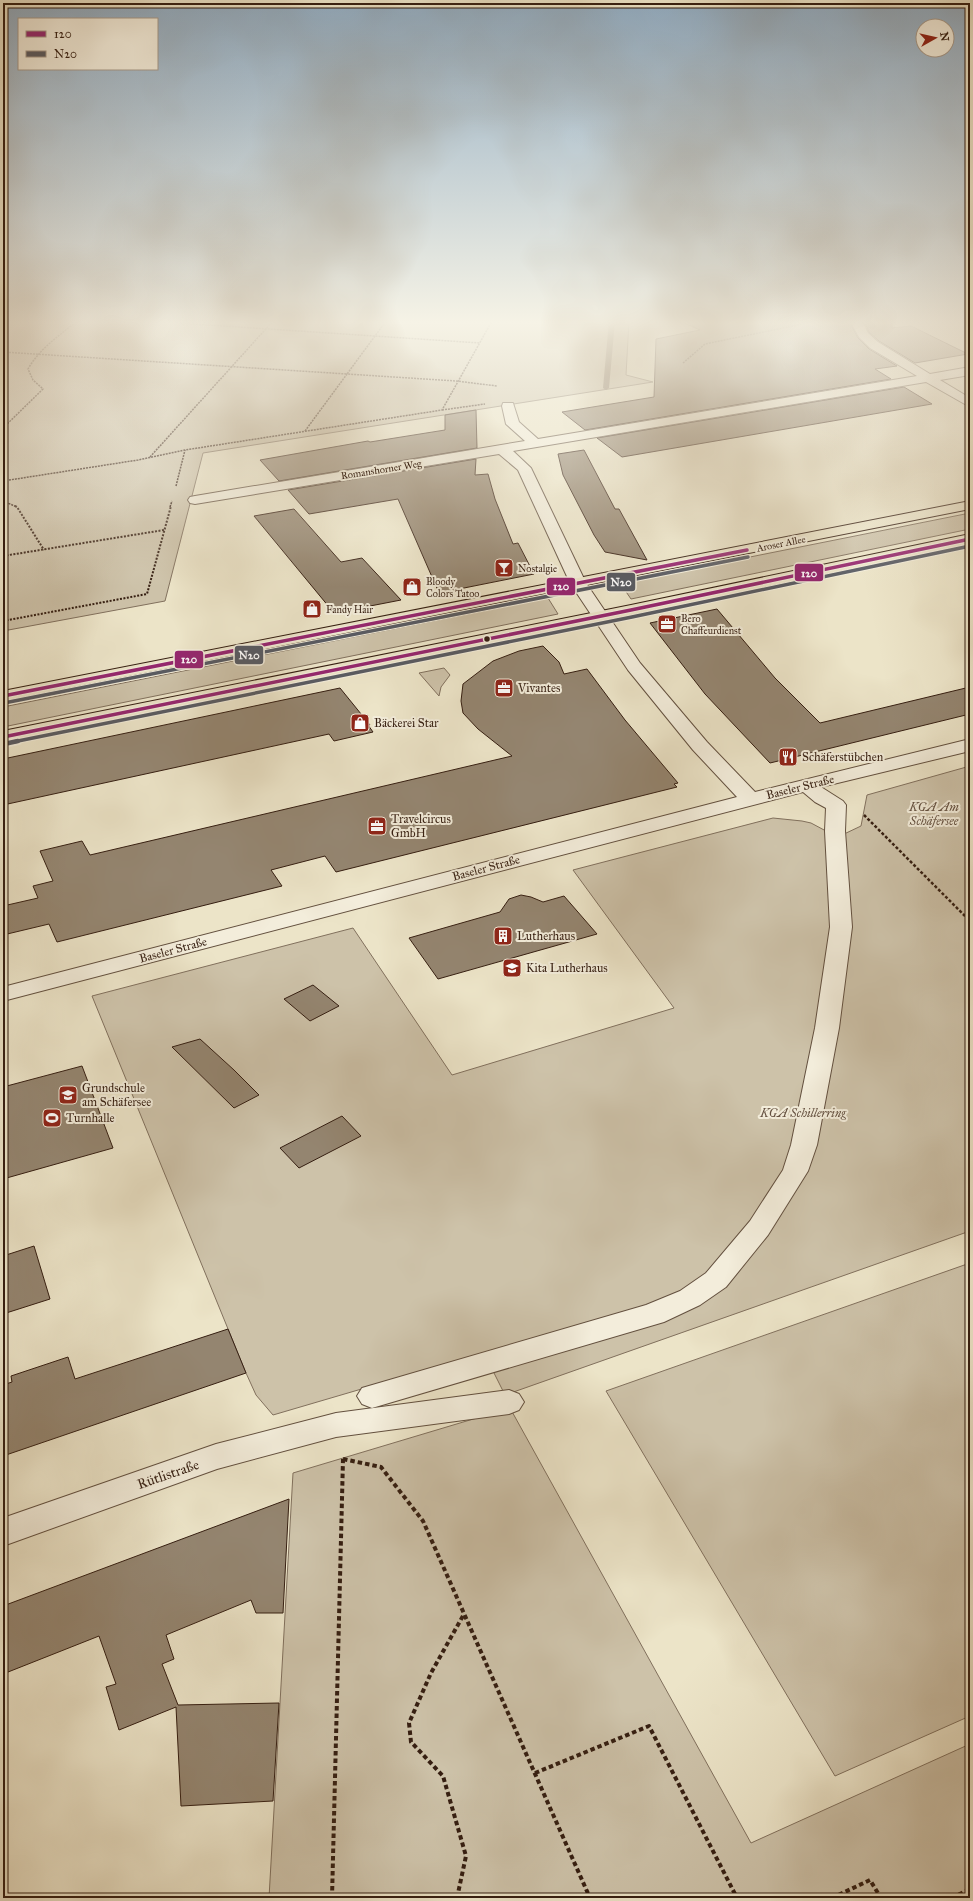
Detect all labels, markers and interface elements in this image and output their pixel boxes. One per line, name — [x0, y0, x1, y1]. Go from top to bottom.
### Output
legend — [18, 18, 158, 70]
north arrow — [915, 18, 955, 58]
text: 120 — [54, 27, 72, 41]
text: N — [937, 31, 952, 43]
text: N20 — [54, 47, 77, 61]
street label: Romanshorner Weg — [340, 458, 423, 482]
street label: Aroser Allee — [755, 533, 807, 555]
bar icon: Nostalgie — [493, 557, 515, 579]
place label: Nostalgie — [518, 563, 557, 575]
line badge: 120 — [794, 563, 824, 582]
text: 120 — [801, 567, 818, 580]
line badge: N20 — [606, 572, 636, 592]
shop icon: Bloody Colors Tatoo — [401, 576, 423, 598]
place label: Bloody Colors Tatoo — [426, 576, 479, 600]
text: N20 — [610, 576, 632, 589]
line badge: 120 — [546, 577, 576, 596]
text: 120 — [553, 580, 570, 593]
shop icon: Fandy Hair — [301, 598, 323, 620]
place label: Fandy Hair — [326, 604, 373, 616]
office icon: Bero Chaffeurdienst — [656, 613, 678, 635]
place label: Bero Chaffeurdienst — [681, 613, 742, 637]
unlabelled marker — [482, 634, 492, 644]
line badge: N20 — [234, 645, 264, 665]
text: N20 — [238, 649, 260, 662]
line badge: 120 — [174, 650, 204, 669]
text: 120 — [181, 653, 198, 666]
office icon: Vivantes — [493, 677, 515, 699]
place label: Vivantes — [517, 681, 560, 695]
shop icon: Bäckerei Star — [349, 712, 371, 734]
place label: Bäckerei Star — [374, 716, 439, 730]
restaurant icon: Schäferstübchen — [777, 746, 799, 768]
place label: Schäferstübchen — [802, 750, 884, 764]
street label: Baseler Straße — [765, 772, 835, 802]
park label: KGA Am Schäfersee — [908, 800, 959, 828]
place label: Travelcircus GmbH — [391, 812, 451, 840]
office icon: Travelcircus GmbH — [366, 815, 388, 837]
street label: Baseler Straße — [451, 852, 521, 884]
building icon: Lutherhaus — [492, 925, 514, 947]
place label: Lutherhaus — [517, 929, 575, 943]
street label: Baseler Straße — [138, 934, 208, 966]
school or university icon: Kita Lutherhaus — [501, 957, 523, 979]
place label: Kita Lutherhaus — [526, 961, 608, 975]
place label: Grundschule am Schäfersee — [82, 1081, 151, 1109]
school or university icon: Grundschule am Schäfersee — [57, 1084, 79, 1106]
park label: KGA Schillerring — [759, 1106, 847, 1120]
sports icon: Turnhalle — [41, 1107, 63, 1129]
place label: Turnhalle — [66, 1111, 115, 1125]
street label: Rütlistraße — [135, 1456, 201, 1493]

